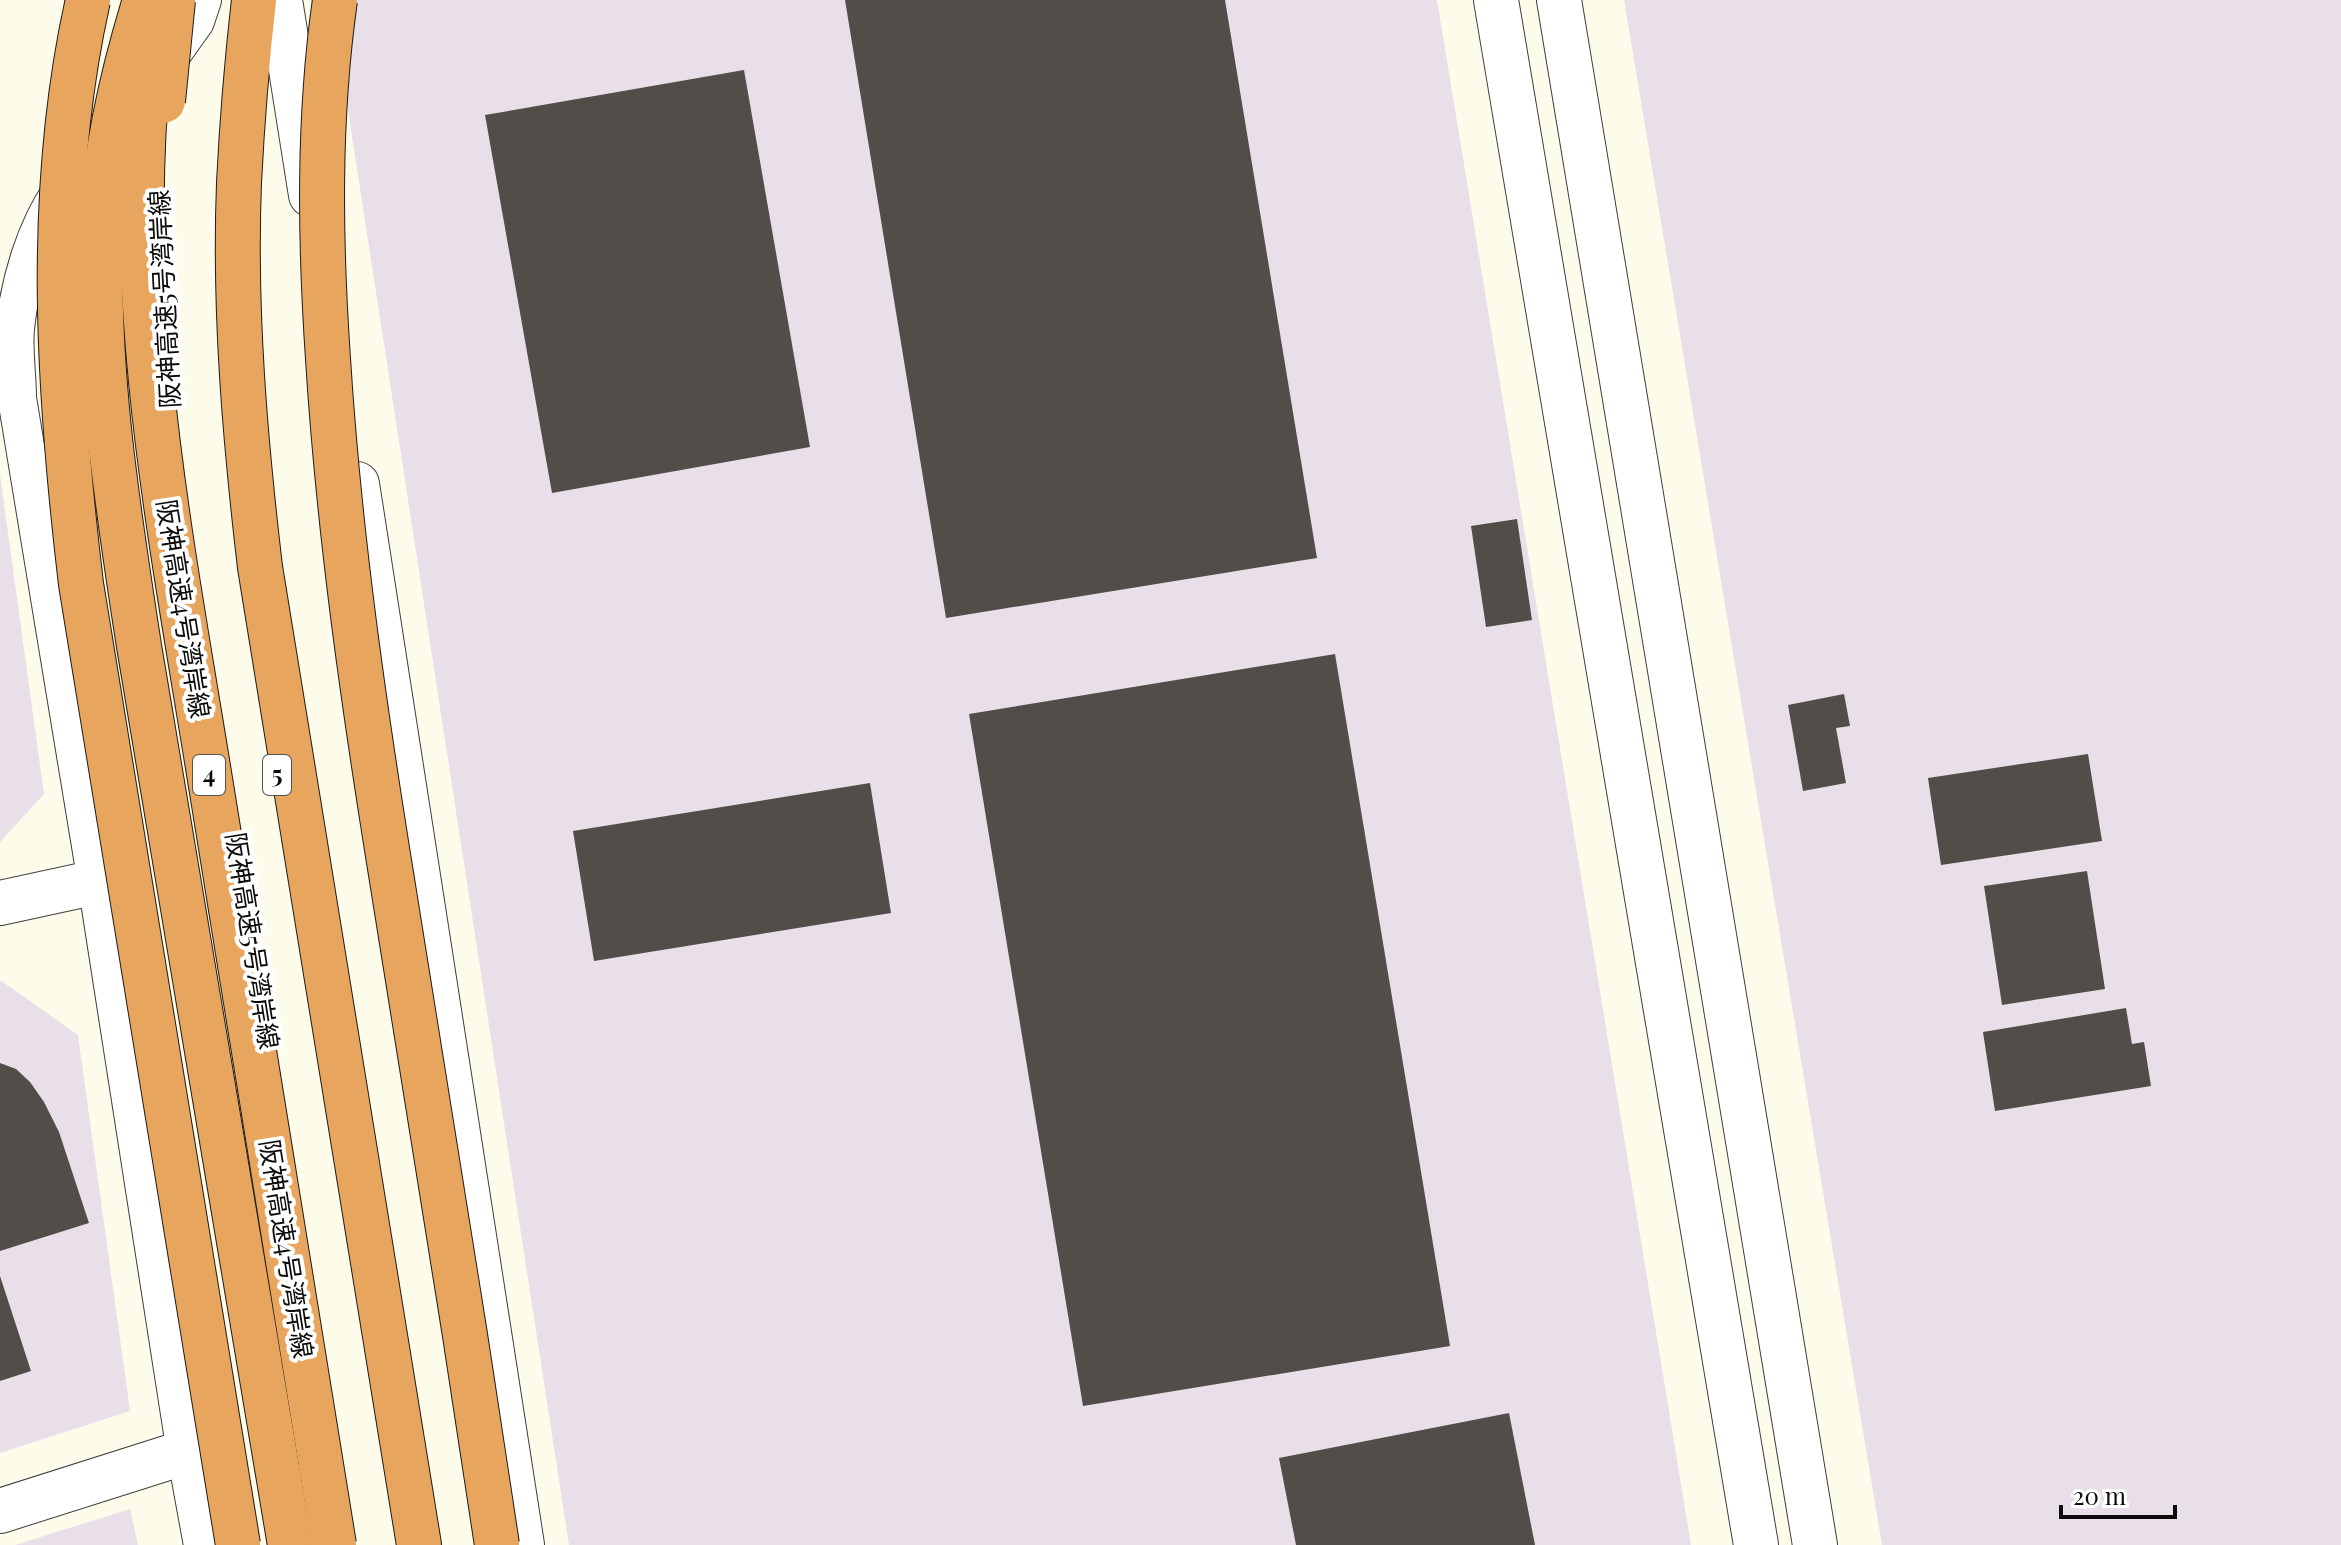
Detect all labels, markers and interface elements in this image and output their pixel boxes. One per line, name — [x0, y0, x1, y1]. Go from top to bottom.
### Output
street label: 阪神高速5号湾岸線 — [140, 189, 187, 409]
street label: 阪神高速4号湾岸線 — [150, 497, 219, 721]
road number: 4 — [193, 755, 225, 795]
road number: 5 — [263, 755, 291, 795]
street label: 阪神高速5号湾岸線 — [219, 830, 288, 1052]
street label: 阪神高速4号湾岸線 — [253, 1137, 322, 1361]
scale bar — [2061, 1469, 2175, 1519]
text: 20 m — [2073, 1479, 2126, 1511]

